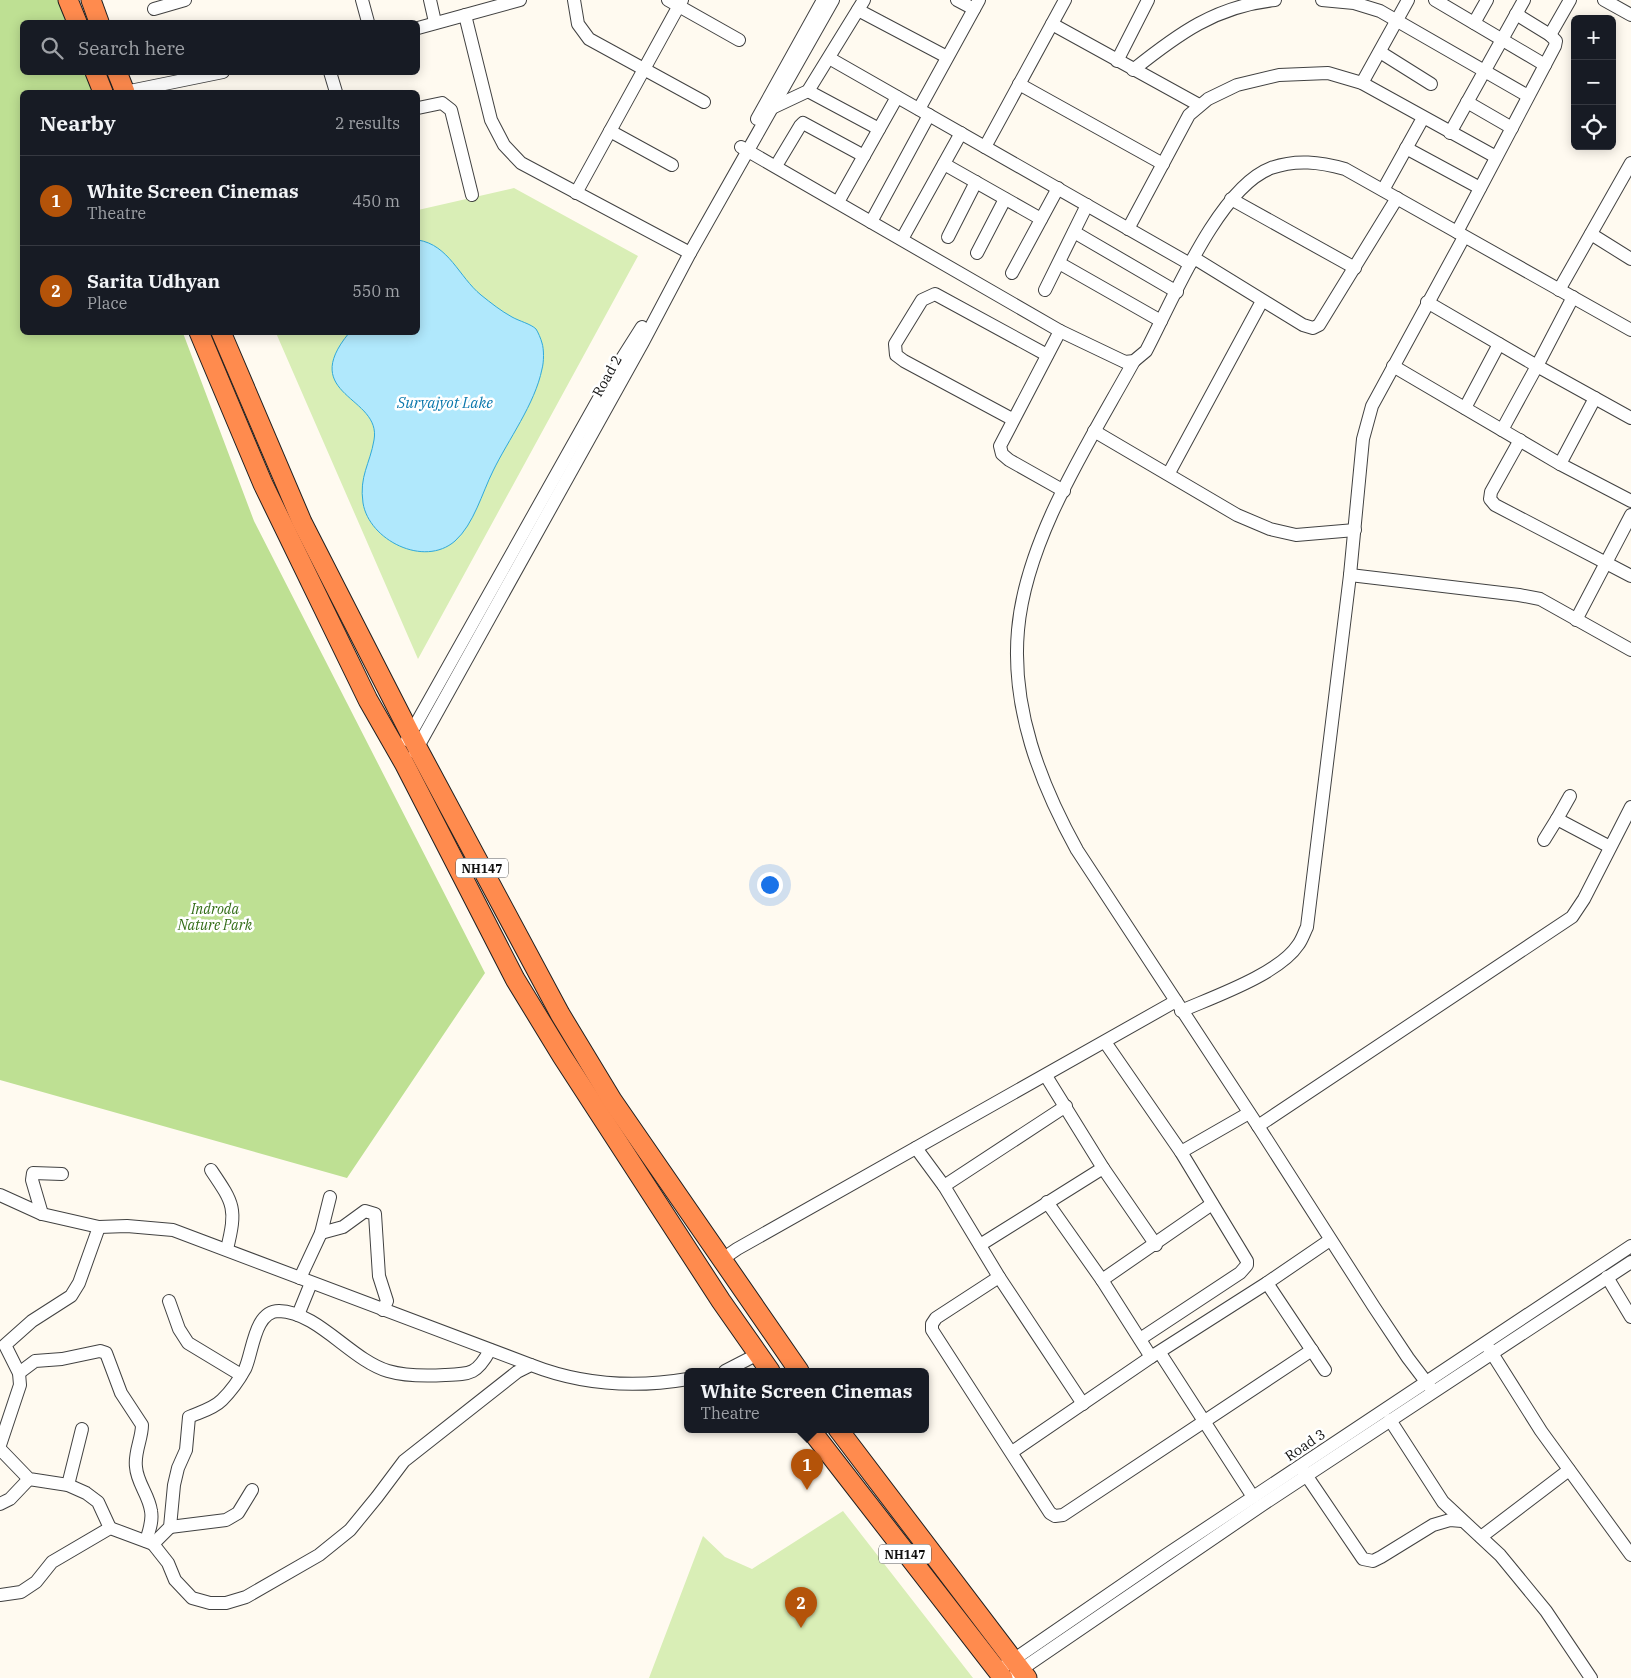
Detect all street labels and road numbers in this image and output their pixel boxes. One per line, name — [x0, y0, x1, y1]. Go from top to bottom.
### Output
street label: Road 2 — [588, 352, 626, 400]
road number: NH147 — [456, 858, 508, 878]
street label: Road 3 — [1281, 1425, 1329, 1465]
road number: NH147 — [879, 1545, 931, 1564]

